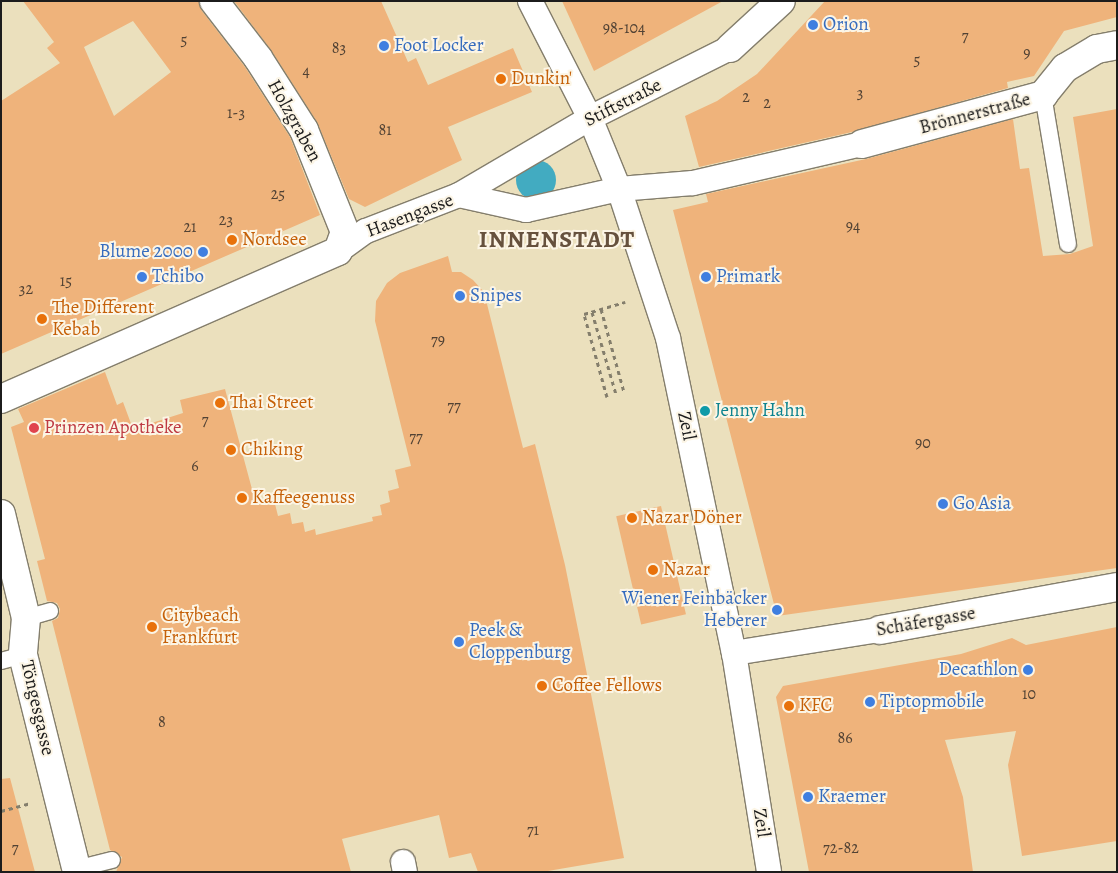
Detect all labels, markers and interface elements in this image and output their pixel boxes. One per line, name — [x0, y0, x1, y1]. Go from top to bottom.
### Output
place label: Orion — [823, 14, 869, 36]
house number: 98-104 — [603, 18, 645, 38]
marker: Orion — [807, 19, 819, 31]
house number: 7 — [962, 26, 968, 46]
house number: 5 — [181, 30, 187, 50]
place label: Foot Locker — [394, 35, 484, 57]
house number: 83 — [332, 38, 346, 58]
marker: Foot Locker — [378, 40, 390, 52]
house number: 9 — [1023, 43, 1031, 63]
house number: 5 — [914, 50, 920, 70]
house number: 4 — [302, 61, 310, 81]
place label: Dunkin' — [511, 68, 572, 90]
marker: Dunkin' — [495, 73, 507, 85]
street label: Stiftstraße — [581, 74, 665, 132]
street label: Holzgraben — [262, 76, 326, 166]
house number: 3 — [857, 83, 863, 103]
house number: 2 — [742, 87, 750, 107]
street label: Brönnerstraße — [917, 88, 1033, 140]
house number: 2 — [763, 93, 771, 113]
house number: 1-3 — [227, 103, 245, 123]
house number: 81 — [378, 120, 392, 140]
house number: 25 — [271, 184, 285, 204]
street label: Hasengasse — [363, 189, 457, 243]
house number: 23 — [219, 210, 233, 230]
house number: 94 — [846, 216, 860, 236]
house number: 21 — [183, 217, 197, 237]
district label: INNENSTADT — [478, 226, 636, 254]
place label: Nordsee — [242, 229, 307, 251]
marker: Nordsee — [226, 234, 238, 246]
place label: Blume 2000 — [99, 241, 193, 263]
marker: Blume 2000 — [197, 246, 209, 258]
place label: Tchibo — [152, 266, 204, 288]
place label: Primark — [716, 266, 780, 288]
house number: 15 — [60, 271, 72, 291]
marker: Tchibo — [136, 271, 148, 283]
marker: Primark — [700, 271, 712, 283]
house number: 32 — [19, 279, 33, 299]
place label: Snipes — [470, 285, 522, 307]
marker: Snipes — [454, 290, 466, 302]
place label: The Different Kebab — [52, 297, 154, 341]
marker: The Different Kebab — [36, 313, 48, 325]
house number: 79 — [431, 330, 445, 350]
place label: Thai Street — [230, 392, 314, 414]
house number: 77 — [447, 396, 461, 416]
marker: Thai Street — [214, 397, 226, 409]
place label: Jenny Hahn — [715, 400, 805, 422]
marker: Jenny Hahn — [699, 405, 711, 417]
street label: Zeil — [672, 409, 700, 443]
house number: 7 — [202, 410, 208, 430]
place label: Prinzen Apotheke — [44, 417, 181, 439]
marker: Prinzen Apotheke — [28, 422, 40, 434]
house number: 77 — [409, 427, 423, 447]
house number: 90 — [915, 433, 931, 453]
place label: Chiking — [241, 439, 303, 461]
marker: Chiking — [225, 444, 237, 456]
house number: 6 — [191, 456, 199, 476]
place label: Kaffeegenuss — [252, 487, 355, 509]
marker: Kaffeegenuss — [236, 492, 248, 504]
place label: Go Asia — [953, 493, 1011, 515]
marker: Go Asia — [937, 498, 949, 510]
place label: Nazar Döner — [642, 507, 742, 529]
marker: Nazar Döner — [626, 512, 638, 524]
place label: Nazar — [663, 559, 710, 581]
marker: Nazar — [647, 564, 659, 576]
place label: Wiener Feinbäcker Heberer — [622, 588, 767, 632]
street label: Schäfergasse — [875, 602, 977, 642]
marker: Wiener Feinbäcker Heberer — [771, 604, 783, 616]
place label: Citybeach Frankfurt — [162, 605, 239, 649]
place label: Peek & Cloppenburg — [469, 620, 571, 664]
marker: Citybeach Frankfurt — [146, 621, 158, 633]
marker: Peek & Cloppenburg — [453, 636, 465, 648]
street label: Töngesgasse — [15, 658, 59, 758]
place label: Decathlon — [938, 659, 1018, 681]
marker: Decathlon — [1022, 664, 1034, 676]
place label: Coffee Fellows — [552, 675, 662, 697]
marker: Coffee Fellows — [536, 680, 548, 692]
house number: 10 — [1022, 684, 1036, 704]
place label: Tiptopmobile — [880, 691, 984, 713]
place label: KFC — [799, 695, 832, 717]
marker: Tiptopmobile — [864, 696, 876, 708]
marker: KFC — [783, 700, 795, 712]
house number: 8 — [158, 712, 166, 732]
house number: 86 — [837, 728, 853, 748]
place label: Kraemer — [818, 786, 886, 808]
marker: Kraemer — [802, 791, 814, 803]
street label: Zeil — [747, 807, 775, 839]
house number: 71 — [527, 820, 539, 840]
house number: 7 — [12, 838, 18, 858]
house number: 72-82 — [823, 838, 859, 858]

